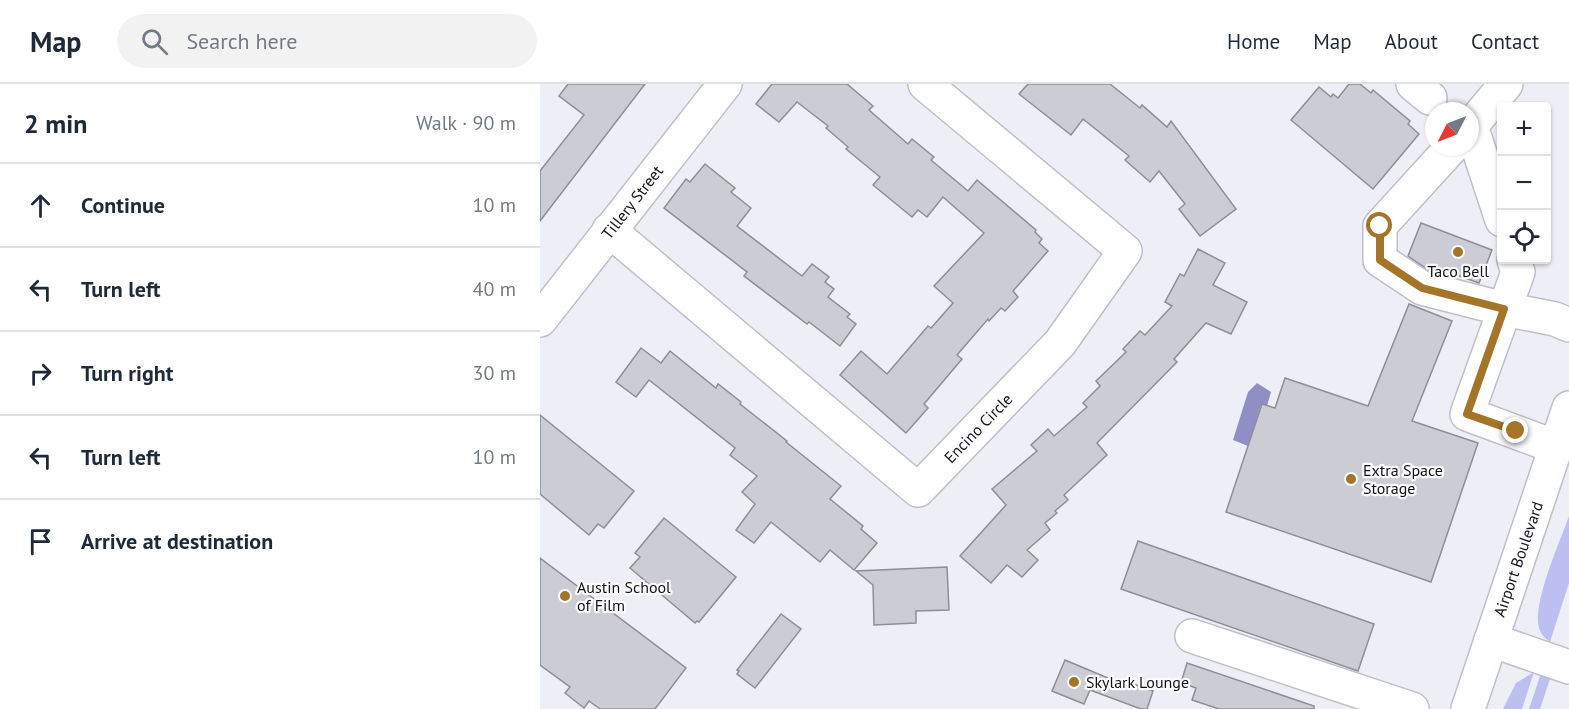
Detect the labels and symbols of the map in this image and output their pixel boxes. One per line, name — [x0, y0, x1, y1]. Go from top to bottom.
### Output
north arrow — [1425, 102, 1479, 156]
street label: Tillery Street — [597, 161, 667, 243]
route start — [1366, 212, 1392, 238]
marker: Taco Bell — [1451, 245, 1465, 259]
place label: Taco Bell — [1427, 261, 1489, 281]
street label: Encino Circle — [940, 389, 1016, 467]
route end — [1502, 417, 1528, 443]
place label: Extra Space Storage — [1363, 460, 1443, 498]
marker: Extra Space Storage — [1344, 472, 1358, 486]
street label: Airport Boulevard — [1489, 499, 1547, 619]
place label: Austin School of Film — [577, 577, 671, 615]
marker: Austin School of Film — [558, 589, 572, 603]
place label: Skylark Lounge — [1086, 672, 1189, 692]
marker: Skylark Lounge — [1067, 675, 1081, 689]

